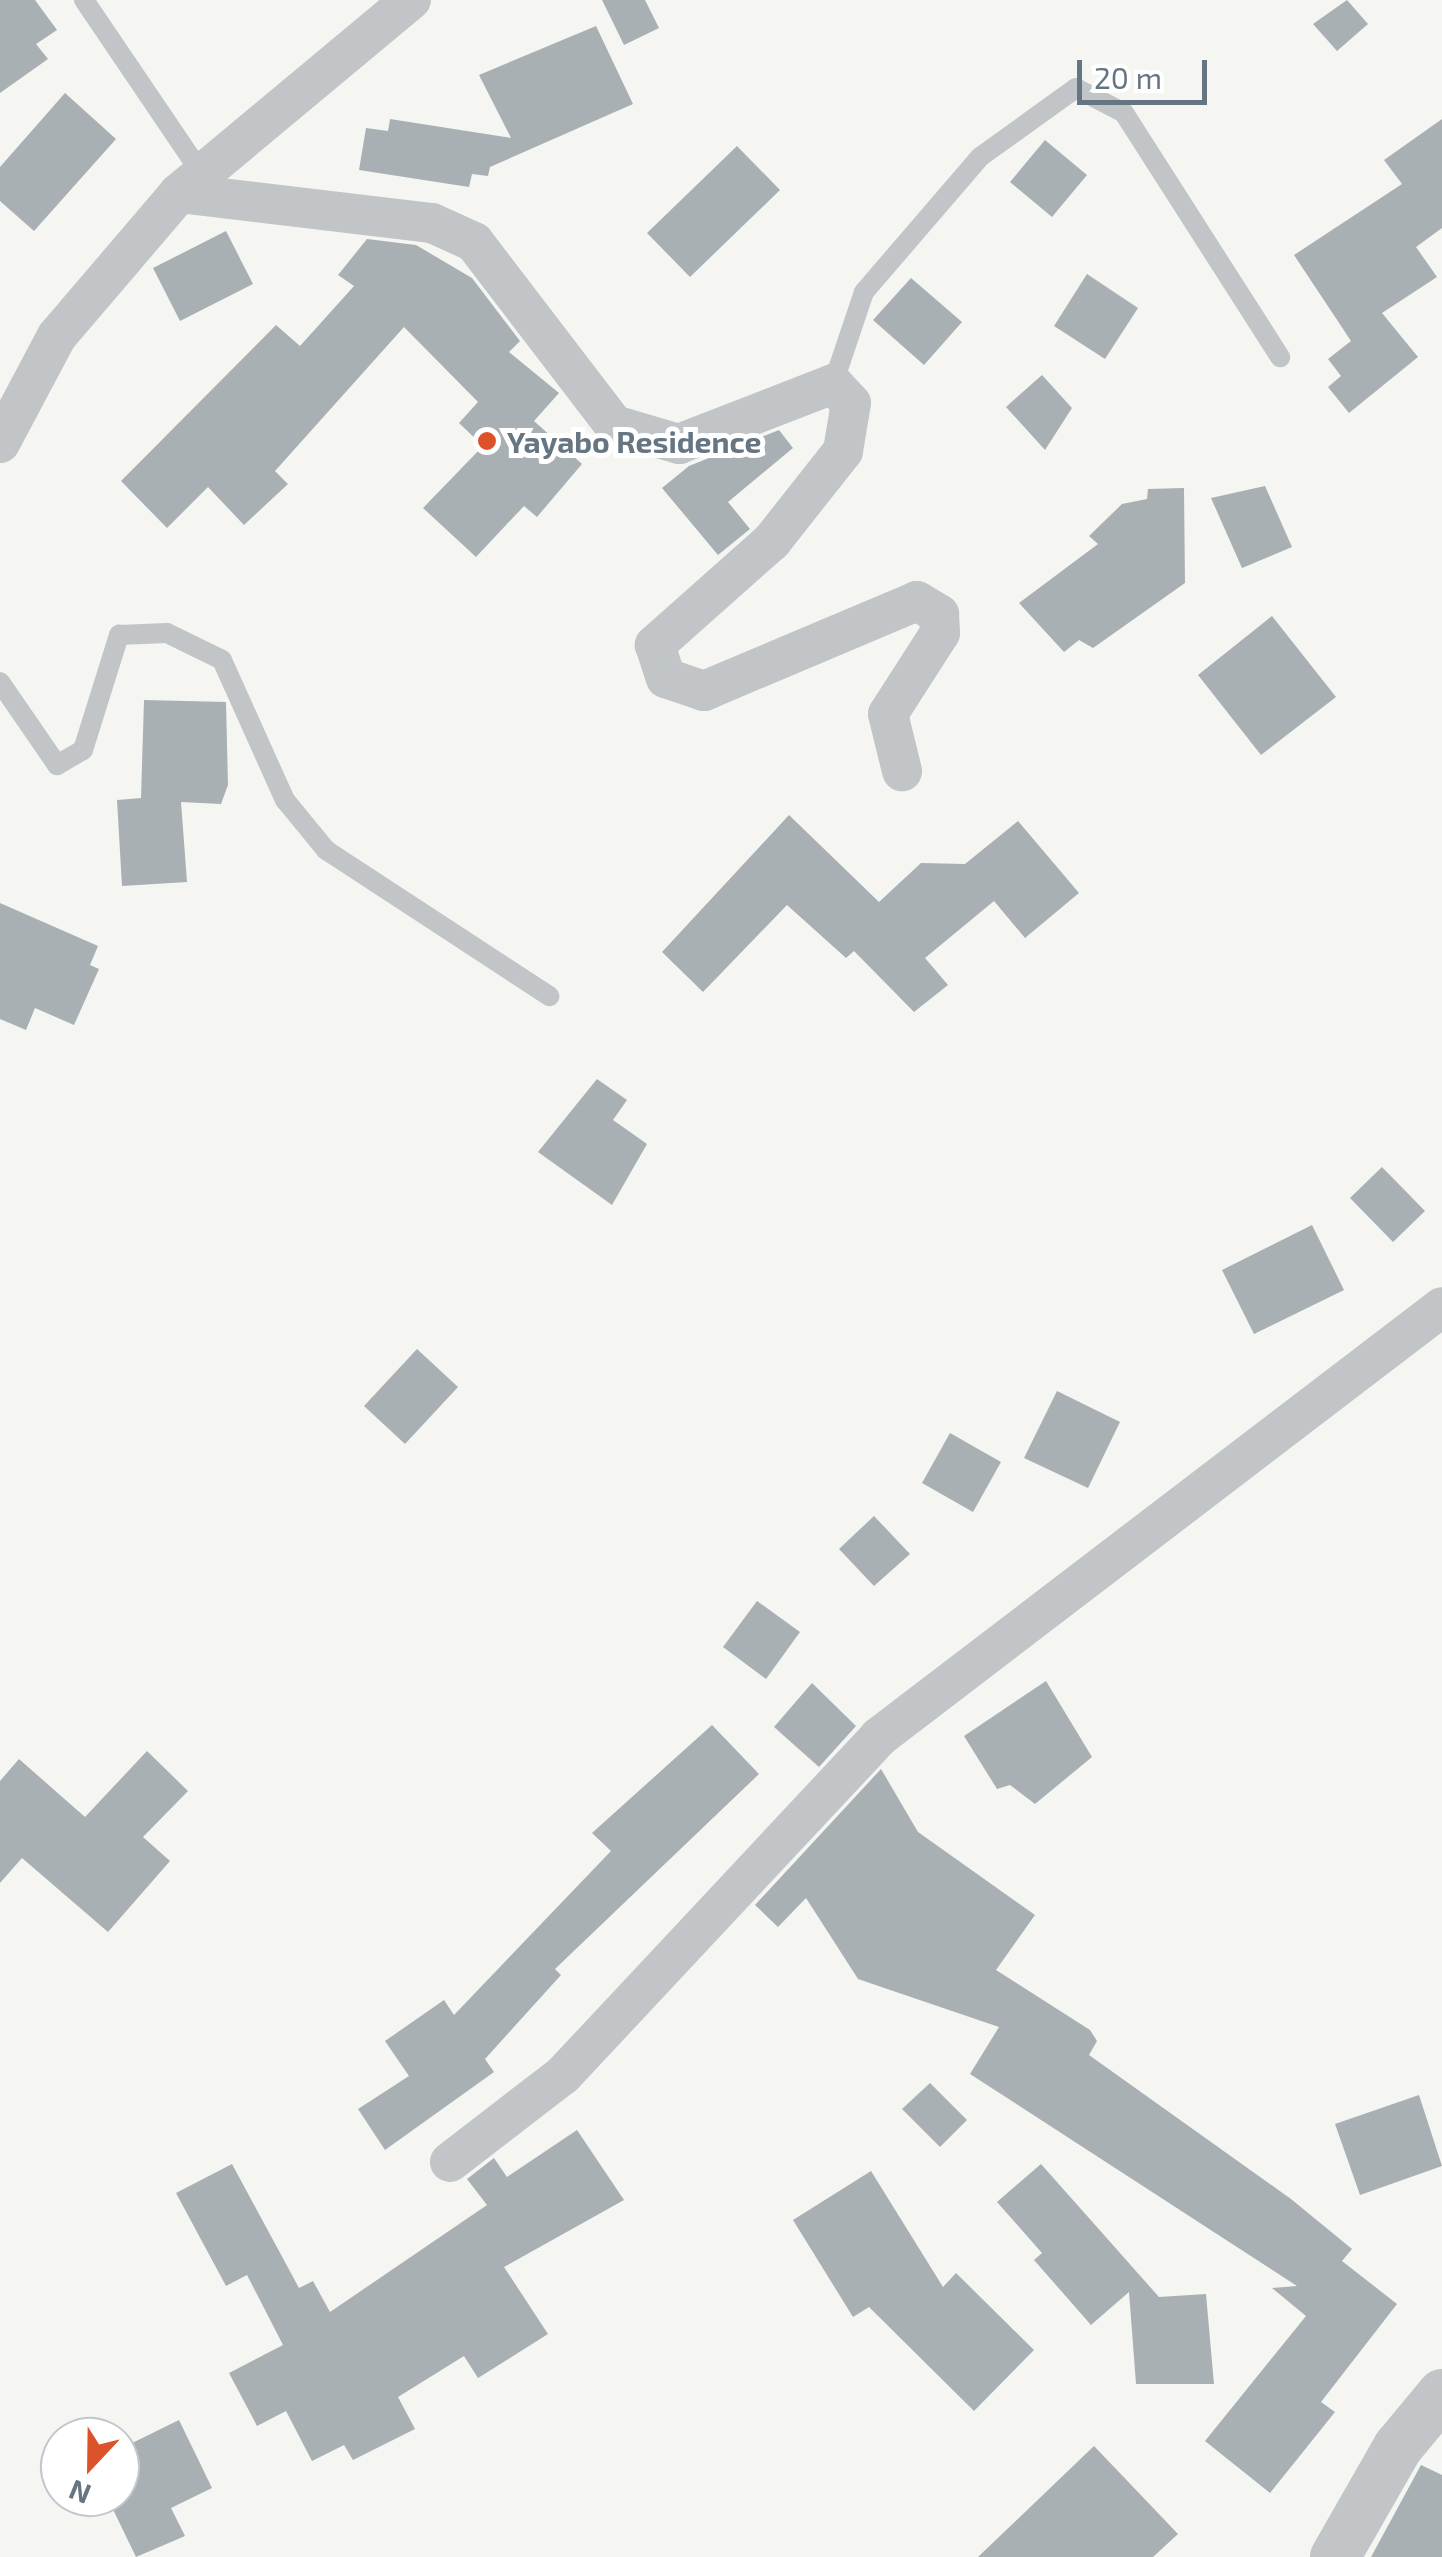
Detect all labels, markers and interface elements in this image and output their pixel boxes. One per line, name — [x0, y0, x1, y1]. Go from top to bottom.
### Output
scale bar — [1082, 40, 1212, 102]
text: 20 m — [1094, 59, 1162, 95]
place label: Yayabo Residence — [507, 423, 762, 459]
marker: Yayabo Residence — [476, 430, 498, 452]
north arrow — [40, 2417, 140, 2517]
text: N — [64, 2473, 95, 2513]

